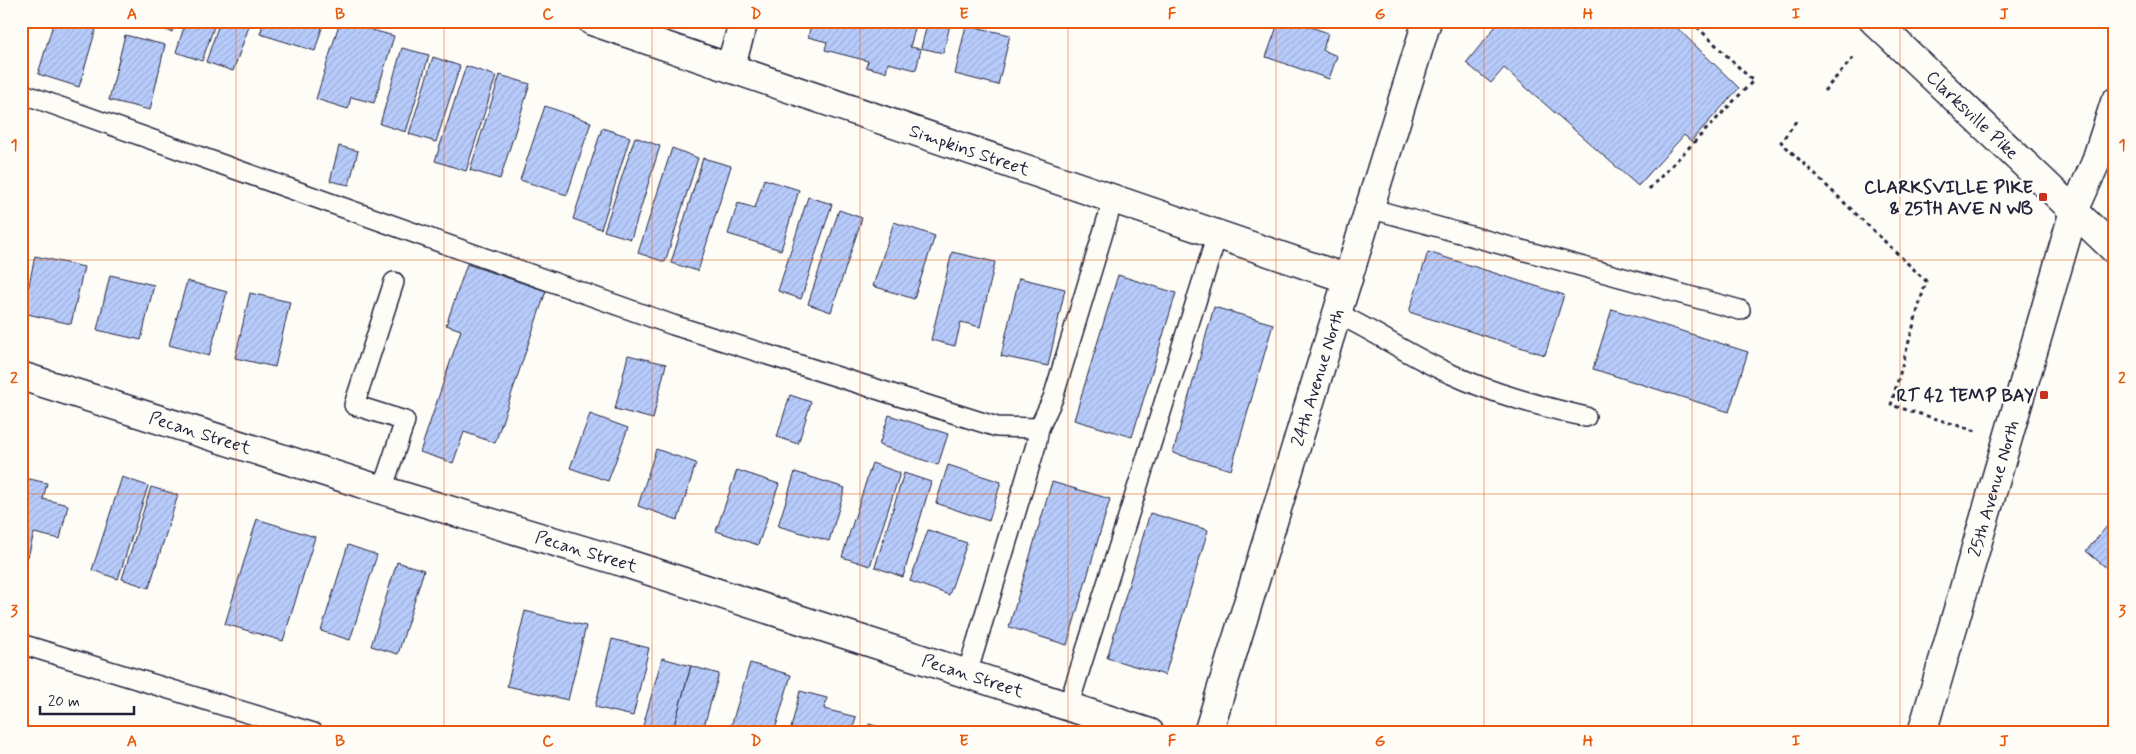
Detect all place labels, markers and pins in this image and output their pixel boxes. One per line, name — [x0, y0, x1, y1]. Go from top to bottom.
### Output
place label: CLARKSVILLE PIKE & 25TH AVE N WB — [1864, 176, 2033, 221]
marker: CLARKSVILLE PIKE & 25TH AVE N WB — [2037, 191, 2049, 203]
place label: RT 42 TEMP BAY — [1896, 384, 2034, 408]
marker: RT 42 TEMP BAY — [2038, 389, 2050, 401]

